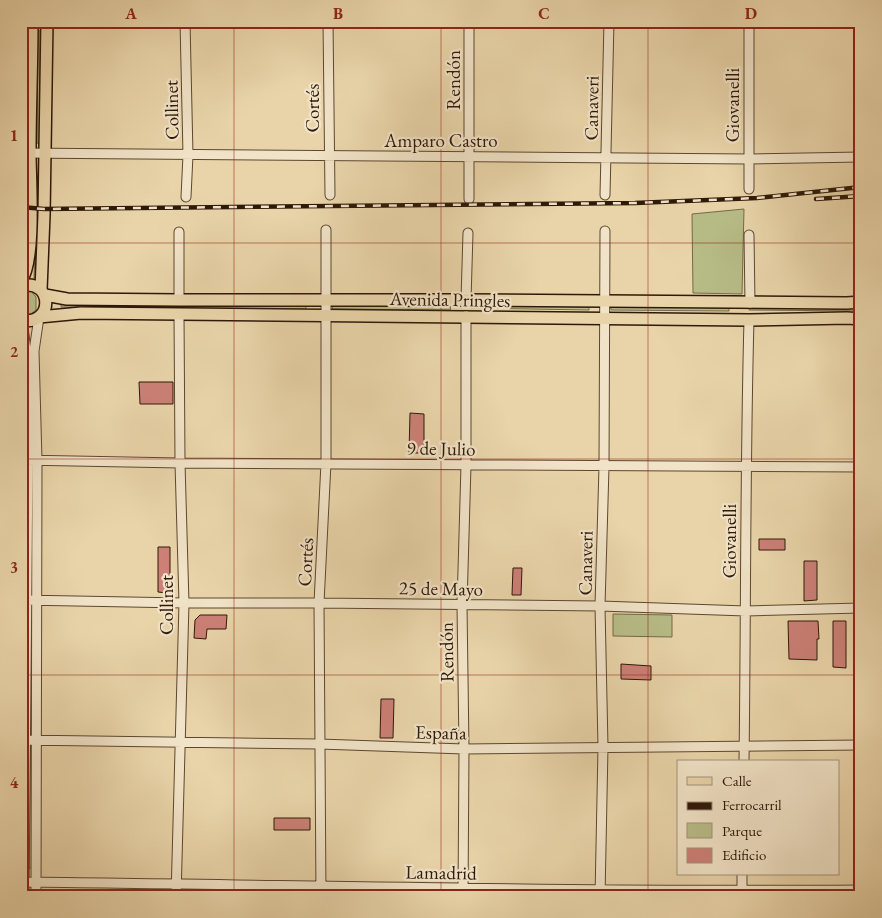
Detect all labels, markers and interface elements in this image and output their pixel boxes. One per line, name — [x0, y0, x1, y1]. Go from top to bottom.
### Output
text: A — [124, 3, 137, 24]
text: B — [333, 3, 343, 24]
text: C — [538, 3, 550, 24]
text: D — [745, 3, 757, 24]
street label: Rendón — [441, 50, 466, 110]
street label: Giovanelli — [720, 67, 745, 142]
street label: Canaveri — [578, 75, 605, 141]
street label: Collinet — [158, 80, 185, 140]
street label: Cortés — [300, 84, 325, 132]
text: 1 — [10, 125, 18, 146]
street label: Amparo Castro — [383, 128, 498, 153]
street label: Avenida Pringles — [388, 286, 511, 313]
text: 2 — [10, 341, 19, 362]
street label: 9 de Julio — [406, 435, 476, 462]
street label: Giovanelli — [717, 503, 742, 578]
street label: Canaveri — [572, 530, 599, 596]
street label: Cortés — [292, 537, 319, 587]
text: 3 — [10, 557, 18, 578]
street label: Collinet — [154, 575, 179, 635]
street label: 25 de Mayo — [399, 575, 483, 602]
street label: Rendón — [433, 622, 460, 682]
street label: España — [415, 720, 467, 745]
legend — [677, 760, 840, 876]
text: Calle — [722, 771, 752, 790]
text: 4 — [10, 772, 19, 793]
text: Ferrocarril — [722, 795, 782, 814]
text: Parque — [722, 821, 762, 840]
text: Edificio — [722, 845, 766, 864]
street label: Lamadrid — [405, 859, 477, 886]

